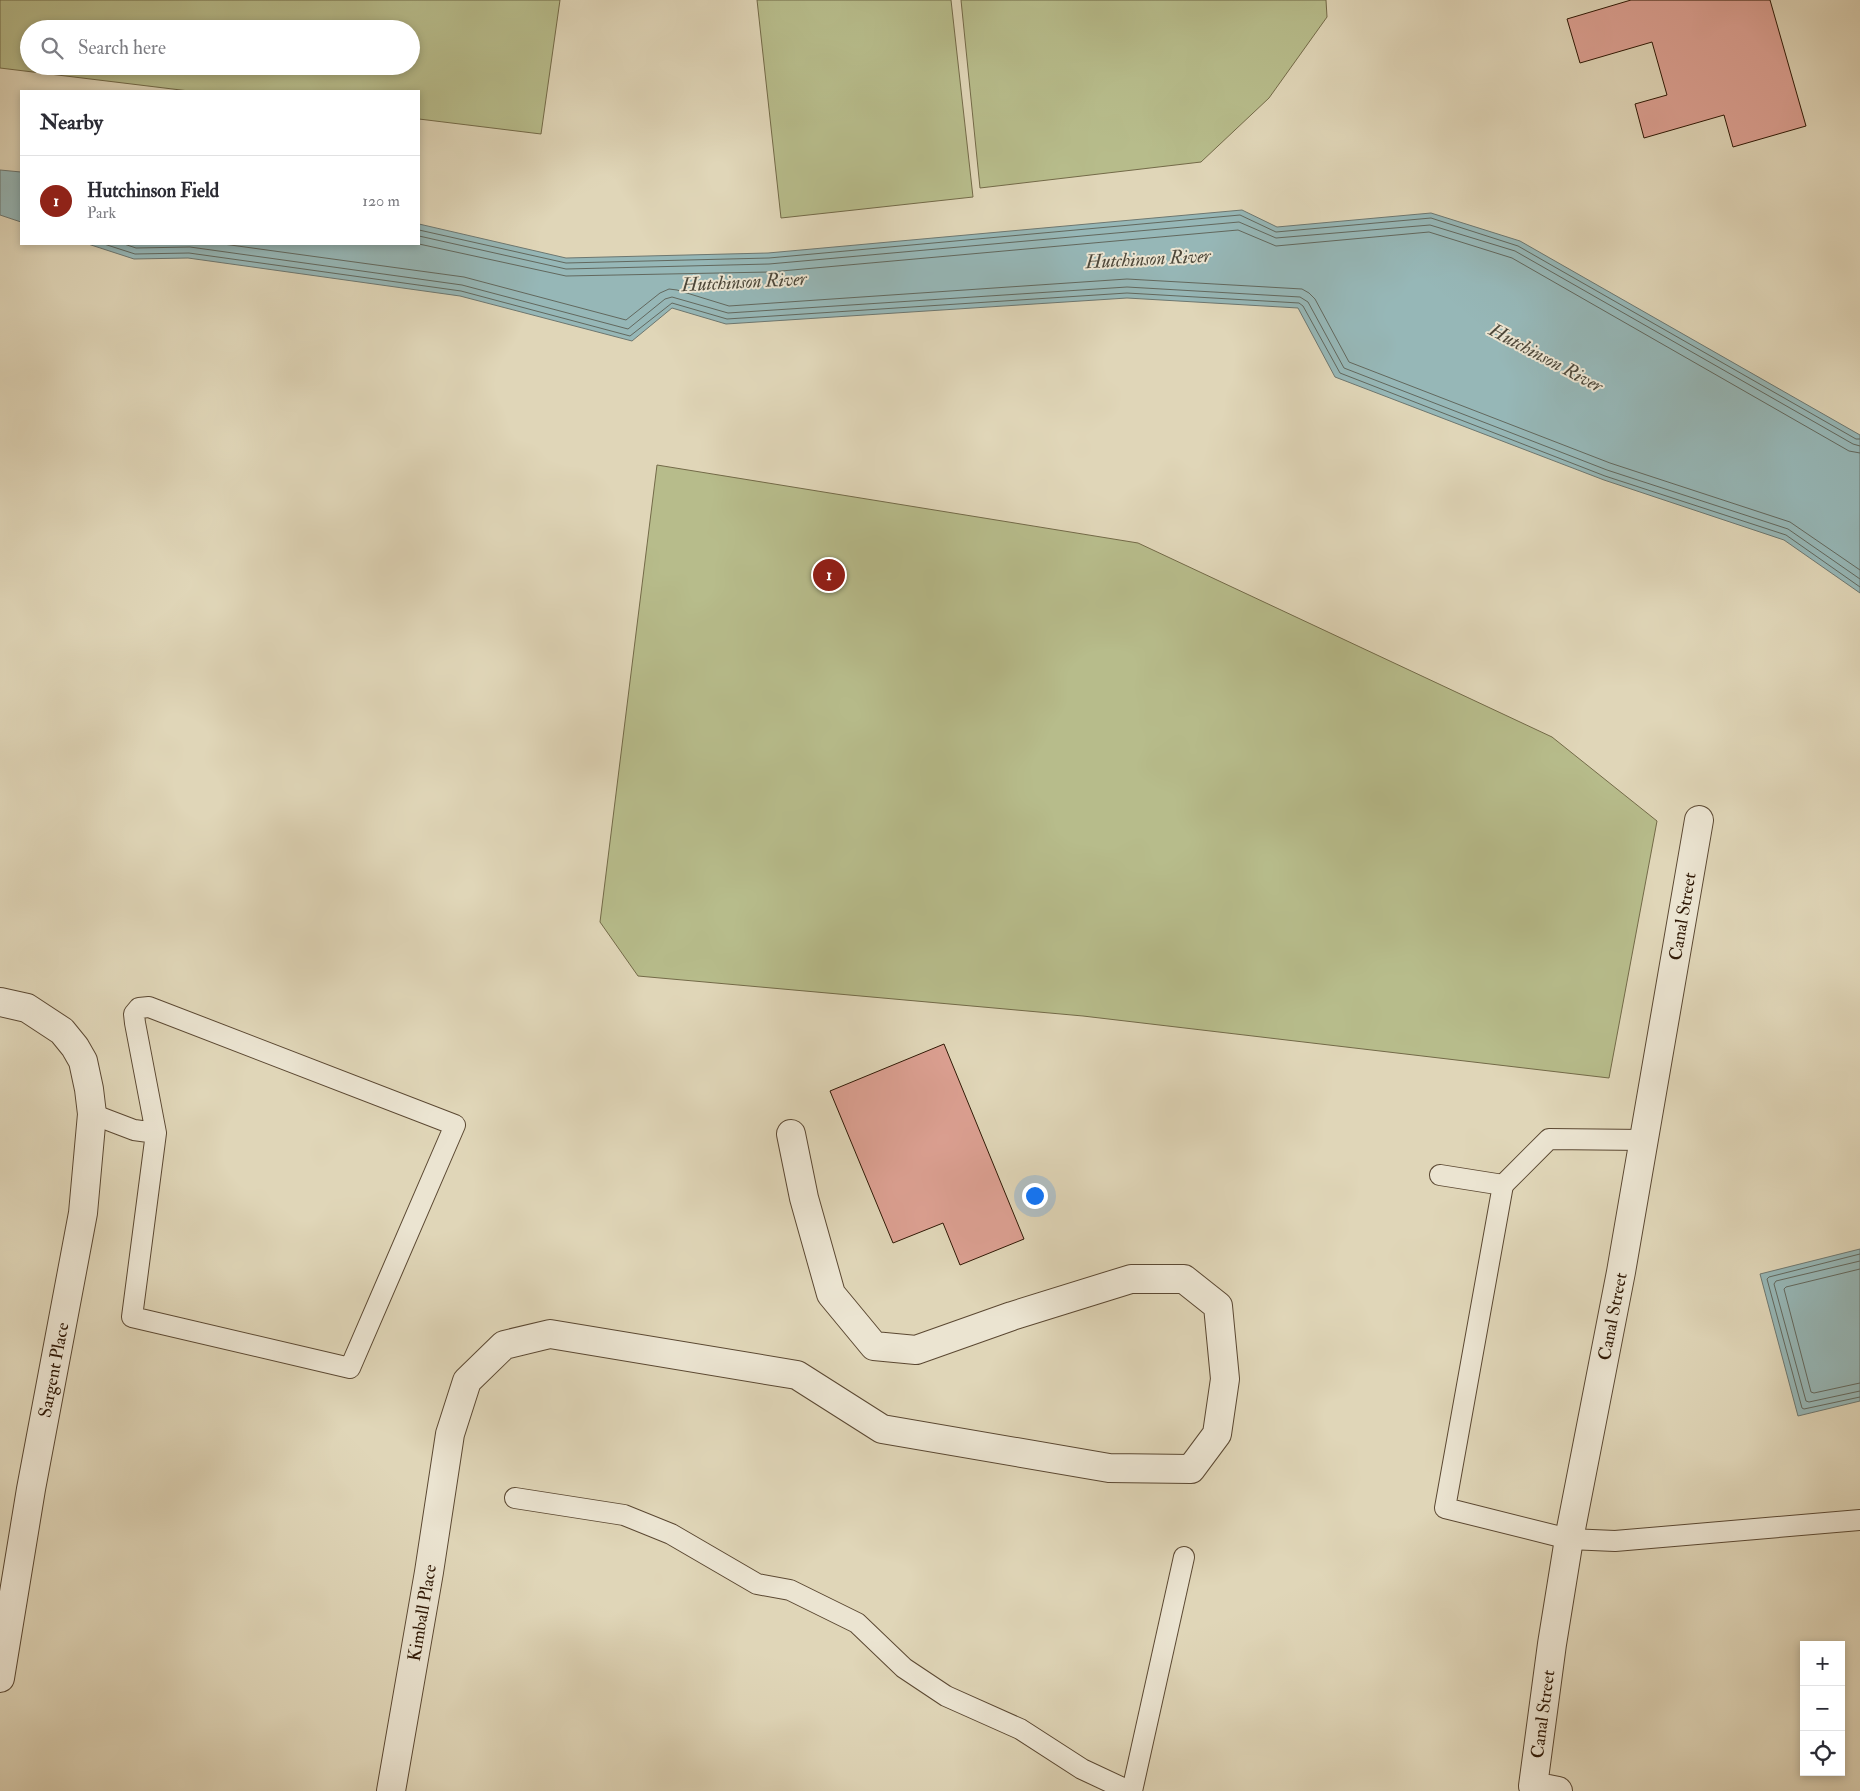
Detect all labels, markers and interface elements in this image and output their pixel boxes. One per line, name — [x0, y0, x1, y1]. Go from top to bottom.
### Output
search box — [20, 20, 420, 75]
icon: search — [38, 34, 66, 62]
text: Search here — [78, 36, 166, 60]
text: Nearby — [40, 109, 103, 136]
text: Hutchinson Field — [87, 179, 219, 203]
text: 1 — [53, 191, 59, 211]
text: 120 m — [362, 191, 400, 211]
text: Park — [87, 203, 116, 223]
water label: Hutchinson River — [1084, 244, 1212, 274]
water label: Hutchinson River — [680, 267, 808, 297]
water label: Hutchinson River — [1484, 317, 1608, 398]
pin: 1 — [813, 556, 845, 594]
street label: Canal Street — [1663, 870, 1701, 962]
your location — [1022, 1183, 1048, 1209]
street label: Canal Street — [1593, 1270, 1632, 1362]
street label: Sargent Place — [33, 1320, 75, 1420]
street label: Kimball Place — [402, 1562, 442, 1663]
map controls — [1800, 1641, 1845, 1776]
button: + — [1800, 1641, 1845, 1686]
street label: Canal Street — [1525, 1668, 1560, 1760]
button: − — [1800, 1686, 1845, 1731]
button: locate — [1800, 1731, 1845, 1776]

